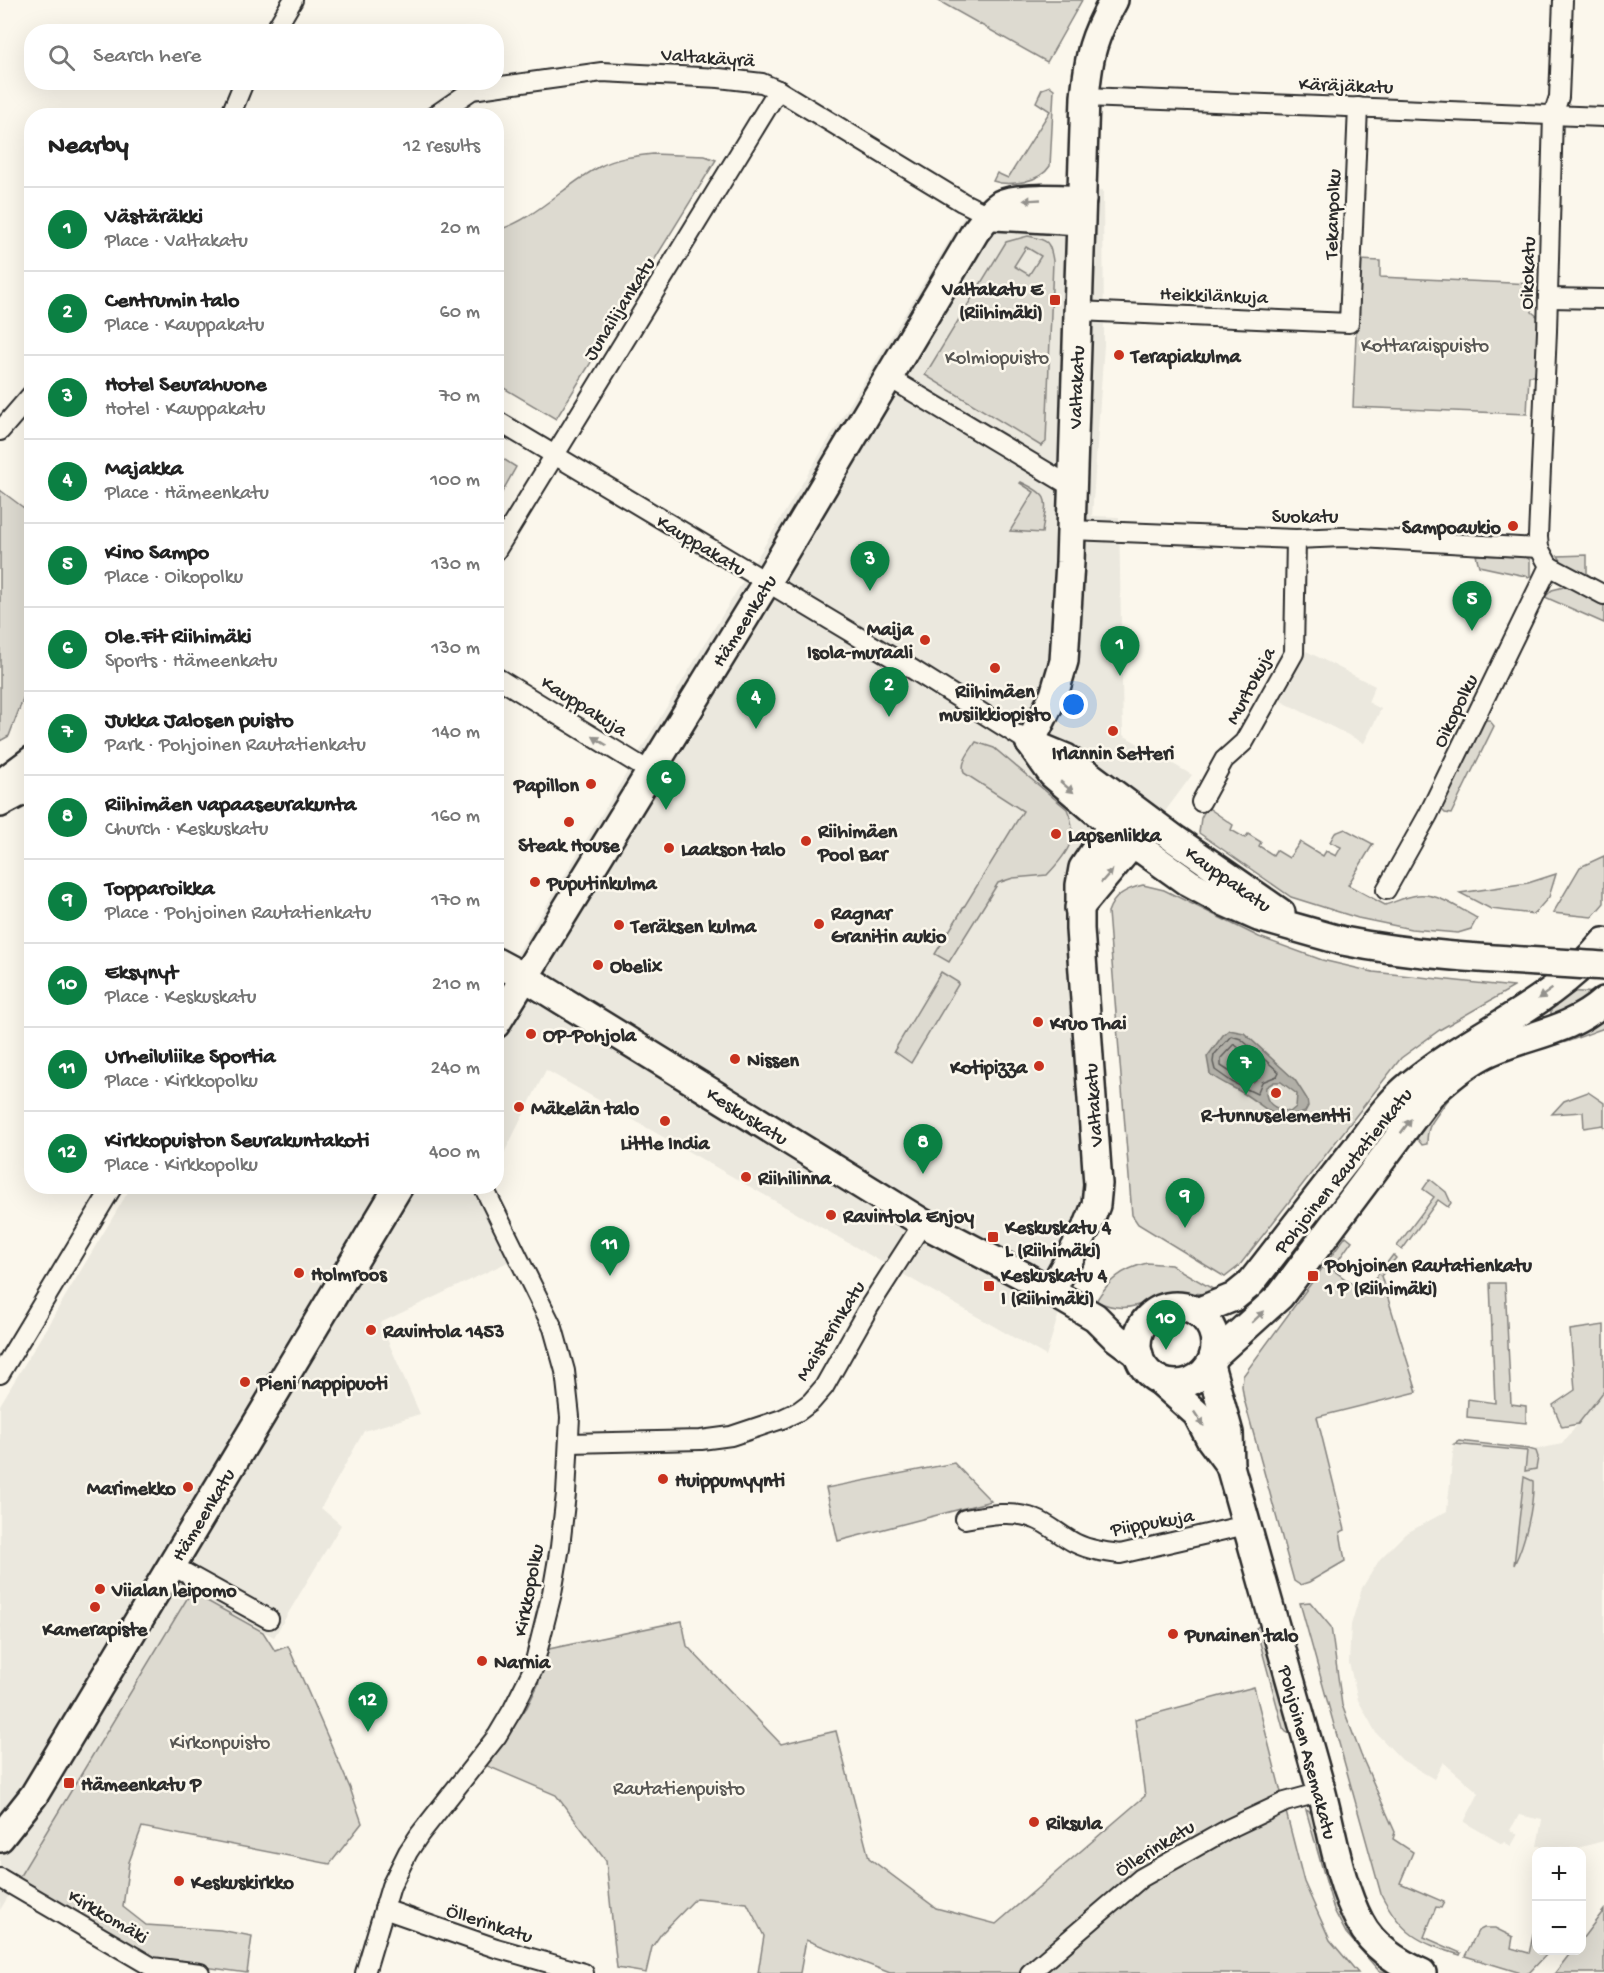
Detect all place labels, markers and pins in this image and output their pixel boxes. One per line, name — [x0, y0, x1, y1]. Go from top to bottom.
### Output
place label: Valtakatu E (Riihimäki) — [941, 280, 1045, 326]
marker: Valtakatu E (Riihimäki) — [1048, 293, 1062, 307]
place label: Terapiakulma — [1129, 347, 1241, 370]
marker: Terapiakulma — [1112, 348, 1126, 362]
place label: Sampoaukio — [1402, 518, 1502, 541]
marker: Sampoaukio — [1506, 519, 1520, 533]
pin: 3 — [850, 542, 890, 591]
pin: 5 — [1452, 582, 1492, 631]
place label: Maija Isola-muraali — [807, 620, 914, 666]
pin: 1 — [1100, 626, 1140, 676]
marker: Maija Isola-muraali — [918, 633, 932, 647]
marker: Riihimäen musiikkiopisto — [988, 661, 1002, 675]
pin: 2 — [870, 668, 908, 717]
pin: 4 — [736, 680, 776, 729]
place label: Riihimäen musiikkiopisto — [939, 682, 1052, 728]
marker: Irlannin Setteri — [1106, 724, 1120, 738]
place label: Irlannin Setteri — [1052, 744, 1174, 767]
pin: 6 — [646, 760, 686, 810]
place label: Papillon — [513, 776, 579, 799]
marker: Papillon — [584, 777, 598, 791]
marker: Steak House — [562, 815, 576, 829]
place label: Riihimäen Pool Bar — [817, 822, 898, 868]
place label: Lapsenlikka — [1068, 826, 1162, 849]
marker: Lapsenlikka — [1049, 827, 1063, 841]
marker: Riihimäen Pool Bar — [799, 834, 813, 848]
place label: Steak House — [518, 836, 620, 859]
place label: Laakson talo — [681, 840, 786, 863]
marker: Laakson talo — [662, 841, 676, 855]
place label: Puputinkulma — [546, 874, 658, 897]
marker: Puputinkulma — [528, 875, 542, 889]
place label: Ragnar Granitin aukio — [830, 904, 947, 950]
place label: Teräksen kulma — [629, 917, 757, 940]
marker: Ragnar Granitin aukio — [812, 917, 826, 931]
marker: Teräksen kulma — [612, 918, 626, 932]
place label: Obelix — [610, 957, 663, 980]
marker: Obelix — [591, 958, 605, 972]
place label: Kruo Thai — [1049, 1014, 1126, 1037]
marker: Kruo Thai — [1031, 1015, 1045, 1029]
place label: OP-Pohjola — [543, 1026, 637, 1049]
marker: OP-Pohjola — [524, 1027, 538, 1041]
pin: 7 — [1226, 1046, 1266, 1095]
place label: Nissen — [747, 1051, 799, 1074]
marker: Nissen — [728, 1052, 742, 1066]
place label: Kotipizza — [949, 1058, 1028, 1081]
marker: Kotipizza — [1032, 1059, 1046, 1073]
marker: R-tunnuselementti — [1269, 1086, 1283, 1100]
place label: Mäkelän talo — [531, 1099, 640, 1122]
marker: Mäkelän talo — [512, 1100, 526, 1114]
place label: R-tunnuselementti — [1200, 1106, 1351, 1129]
marker: Little India — [658, 1114, 672, 1128]
pin: 8 — [904, 1124, 942, 1174]
place label: Little India — [621, 1134, 710, 1157]
place label: Riihilinna — [757, 1169, 832, 1192]
marker: Riihilinna — [739, 1170, 753, 1184]
pin: 9 — [1166, 1178, 1204, 1228]
place label: Ravintola Enjoy — [842, 1207, 974, 1230]
marker: Ravintola Enjoy — [824, 1208, 838, 1222]
place label: Keskuskatu 4 L (Riihimäki) — [1004, 1218, 1112, 1264]
pin: 11 — [590, 1226, 630, 1276]
marker: Keskuskatu 4 L (Riihimäki) — [986, 1230, 1000, 1244]
place label: Pohjoinen Rautatienkatu 1 P (Riihimäki) — [1324, 1256, 1533, 1302]
place label: Holmroos — [311, 1265, 388, 1288]
marker: Holmroos — [292, 1266, 306, 1280]
place label: Keskuskatu 4 I (Riihimäki) — [1000, 1266, 1108, 1312]
marker: Pohjoinen Rautatienkatu 1 P (Riihimäki) — [1306, 1269, 1320, 1283]
marker: Keskuskatu 4 I (Riihimäki) — [982, 1279, 996, 1293]
pin: 10 — [1146, 1300, 1186, 1350]
place label: Ravintola 1453 — [382, 1322, 504, 1345]
marker: Ravintola 1453 — [364, 1323, 378, 1337]
place label: Pieni nappipuoti — [256, 1374, 388, 1397]
marker: Pieni nappipuoti — [238, 1375, 252, 1389]
place label: Huippumyynti — [675, 1471, 785, 1494]
marker: Huippumyynti — [656, 1472, 670, 1486]
place label: Marimekko — [87, 1479, 177, 1502]
marker: Marimekko — [181, 1480, 195, 1494]
place label: Viialan leipomo — [111, 1581, 237, 1604]
marker: Viialan leipomo — [93, 1582, 107, 1596]
marker: Kamerapiste — [88, 1600, 102, 1614]
place label: Kamerapiste — [42, 1620, 148, 1643]
place label: Punainen talo — [1184, 1626, 1299, 1649]
marker: Punainen talo — [1166, 1627, 1180, 1641]
place label: Narnia — [494, 1653, 551, 1676]
marker: Narnia — [475, 1654, 489, 1668]
pin: 12 — [348, 1682, 388, 1732]
place label: Hämeenkatu P — [81, 1775, 202, 1798]
marker: Hämeenkatu P — [62, 1776, 76, 1790]
place label: Riksula — [1045, 1814, 1103, 1837]
marker: Riksula — [1027, 1815, 1041, 1829]
place label: Keskuskirkko — [190, 1873, 295, 1896]
marker: Keskuskirkko — [172, 1874, 186, 1888]

